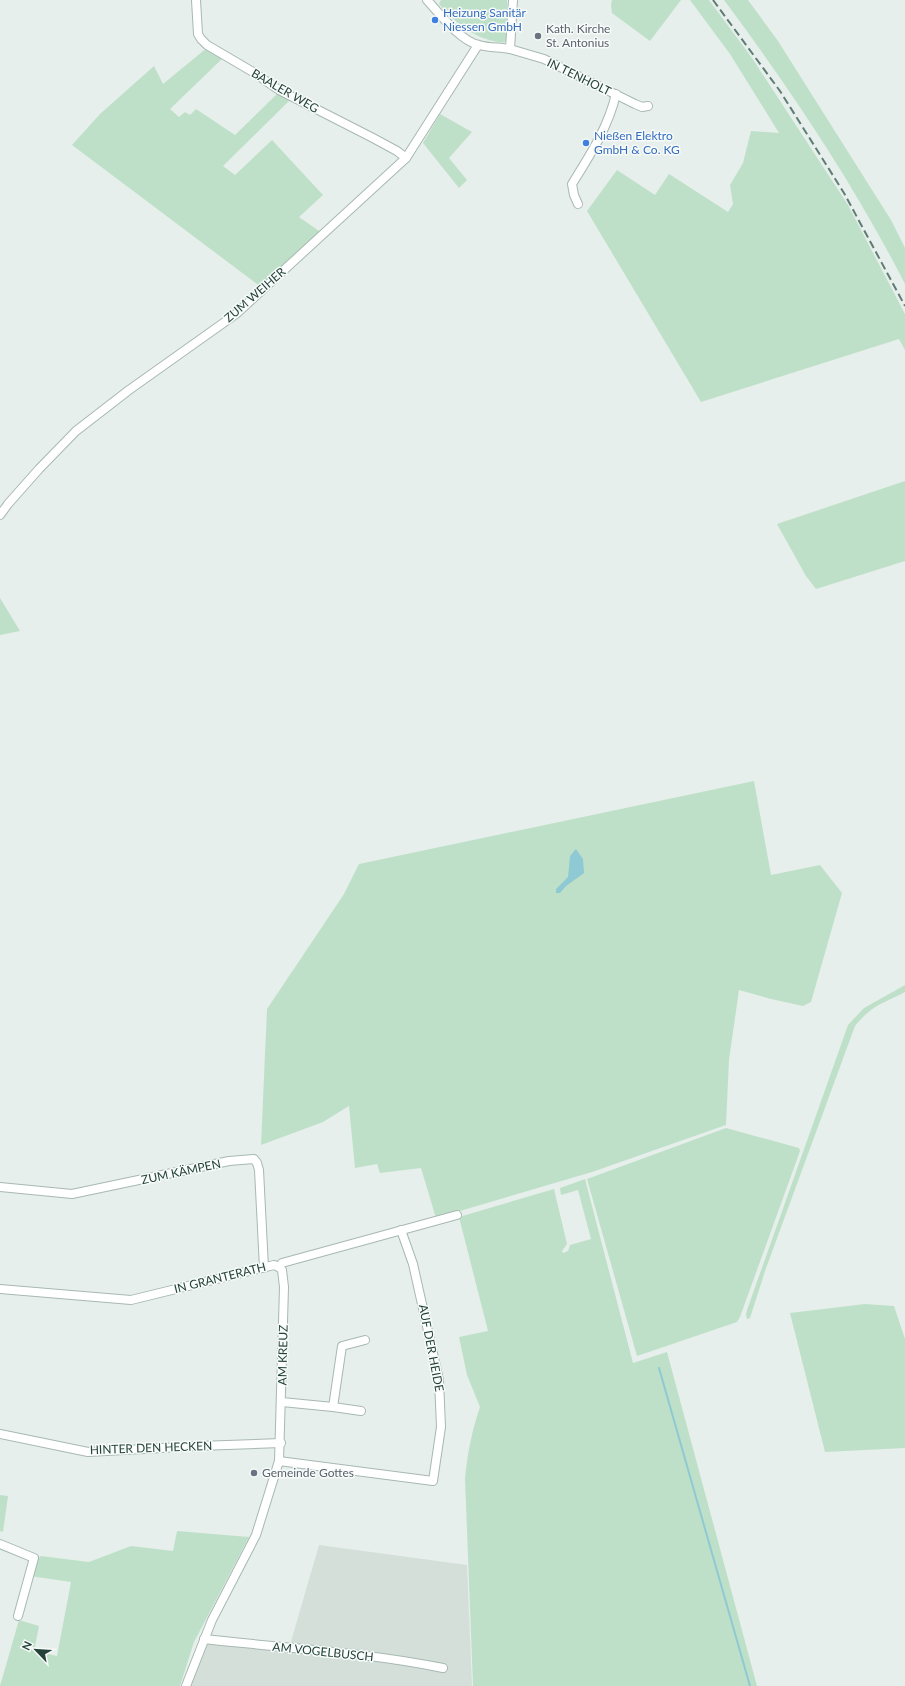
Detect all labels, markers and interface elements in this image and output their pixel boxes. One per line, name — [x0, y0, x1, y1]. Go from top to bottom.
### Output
place label: Heizung Sanitär Niessen GmbH — [443, 5, 527, 34]
marker: Heizung Sanitär Niessen GmbH — [430, 15, 440, 25]
place label: Kath. Kirche St. Antonius — [546, 21, 610, 50]
marker: Kath. Kirche St. Antonius — [533, 31, 543, 41]
street label: IN TENHOLT — [545, 55, 614, 98]
street label: BAALER WEG — [249, 65, 322, 116]
place label: Nießen Elektro GmbH & Co. KG — [594, 128, 680, 157]
marker: Nießen Elektro GmbH & Co. KG — [581, 138, 591, 148]
street label: ZUM WEIHER — [221, 264, 289, 325]
street label: ZUM KÄMPEN — [140, 1156, 222, 1187]
street label: IN GRANTERATH — [172, 1259, 267, 1296]
street label: AUF DER HEIDE — [416, 1303, 447, 1393]
street label: AM KREUZ — [274, 1324, 291, 1386]
street label: HINTER DEN HECKEN — [89, 1438, 212, 1457]
place label: Gemeinde Gottes — [262, 1465, 354, 1480]
marker: Gemeinde Gottes — [249, 1468, 259, 1478]
north arrow — [16, 1630, 56, 1670]
text: N — [19, 1639, 34, 1652]
street label: AM VOGELBUSCH — [272, 1639, 374, 1664]

